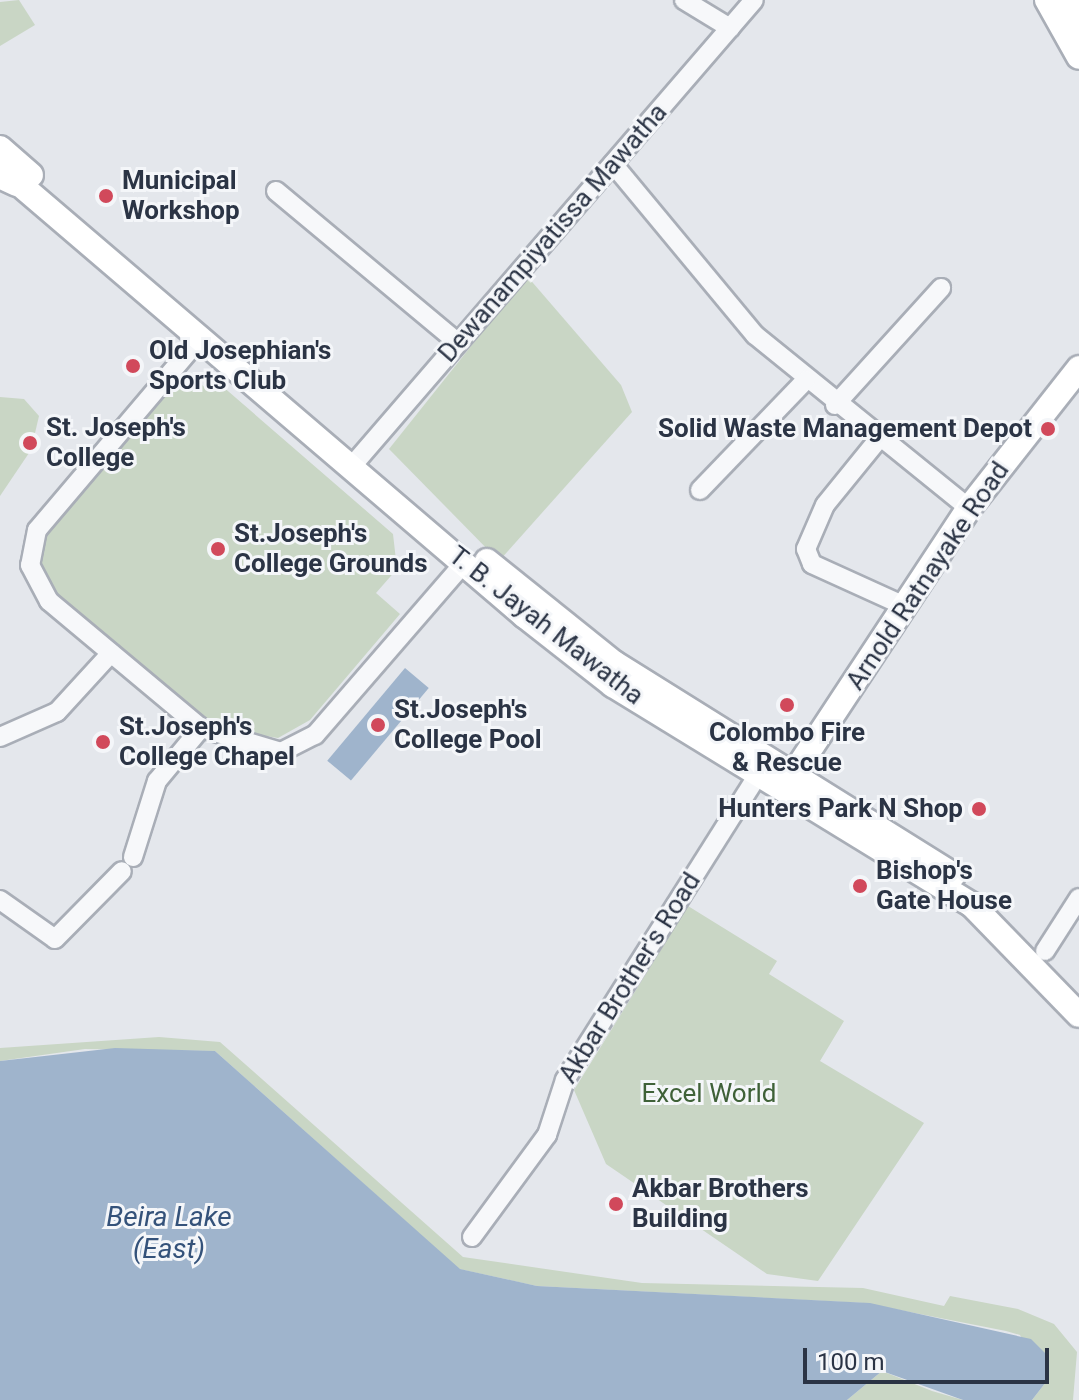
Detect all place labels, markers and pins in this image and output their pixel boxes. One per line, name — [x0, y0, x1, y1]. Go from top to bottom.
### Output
place label: Municipal Workshop — [122, 165, 240, 226]
marker: Municipal Workshop — [97, 187, 115, 205]
place label: Old Josephian's Sports Club — [149, 335, 331, 396]
marker: Old Josephian's Sports Club — [124, 357, 142, 375]
place label: St. Joseph's College — [46, 412, 186, 474]
place label: Solid Waste Management Depot — [658, 413, 1032, 445]
marker: Solid Waste Management Depot — [1039, 420, 1057, 438]
marker: St. Joseph's College — [21, 434, 39, 452]
place label: St.Joseph's College Grounds — [234, 518, 428, 580]
marker: St.Joseph's College Grounds — [209, 540, 227, 558]
place label: St.Joseph's College Pool — [394, 694, 542, 756]
marker: Colombo Fire & Rescue — [778, 696, 796, 714]
place label: St.Joseph's College Chapel — [119, 711, 295, 772]
marker: St.Joseph's College Pool — [369, 716, 387, 734]
place label: Colombo Fire & Rescue — [709, 717, 865, 778]
marker: St.Joseph's College Chapel — [94, 733, 112, 751]
place label: Hunters Park N Shop — [718, 793, 963, 825]
marker: Hunters Park N Shop — [970, 800, 988, 818]
place label: Bishop's Gate House — [876, 855, 1012, 916]
marker: Bishop's Gate House — [851, 877, 869, 895]
place label: Akbar Brothers Building — [632, 1173, 809, 1234]
marker: Akbar Brothers Building — [607, 1195, 625, 1213]

